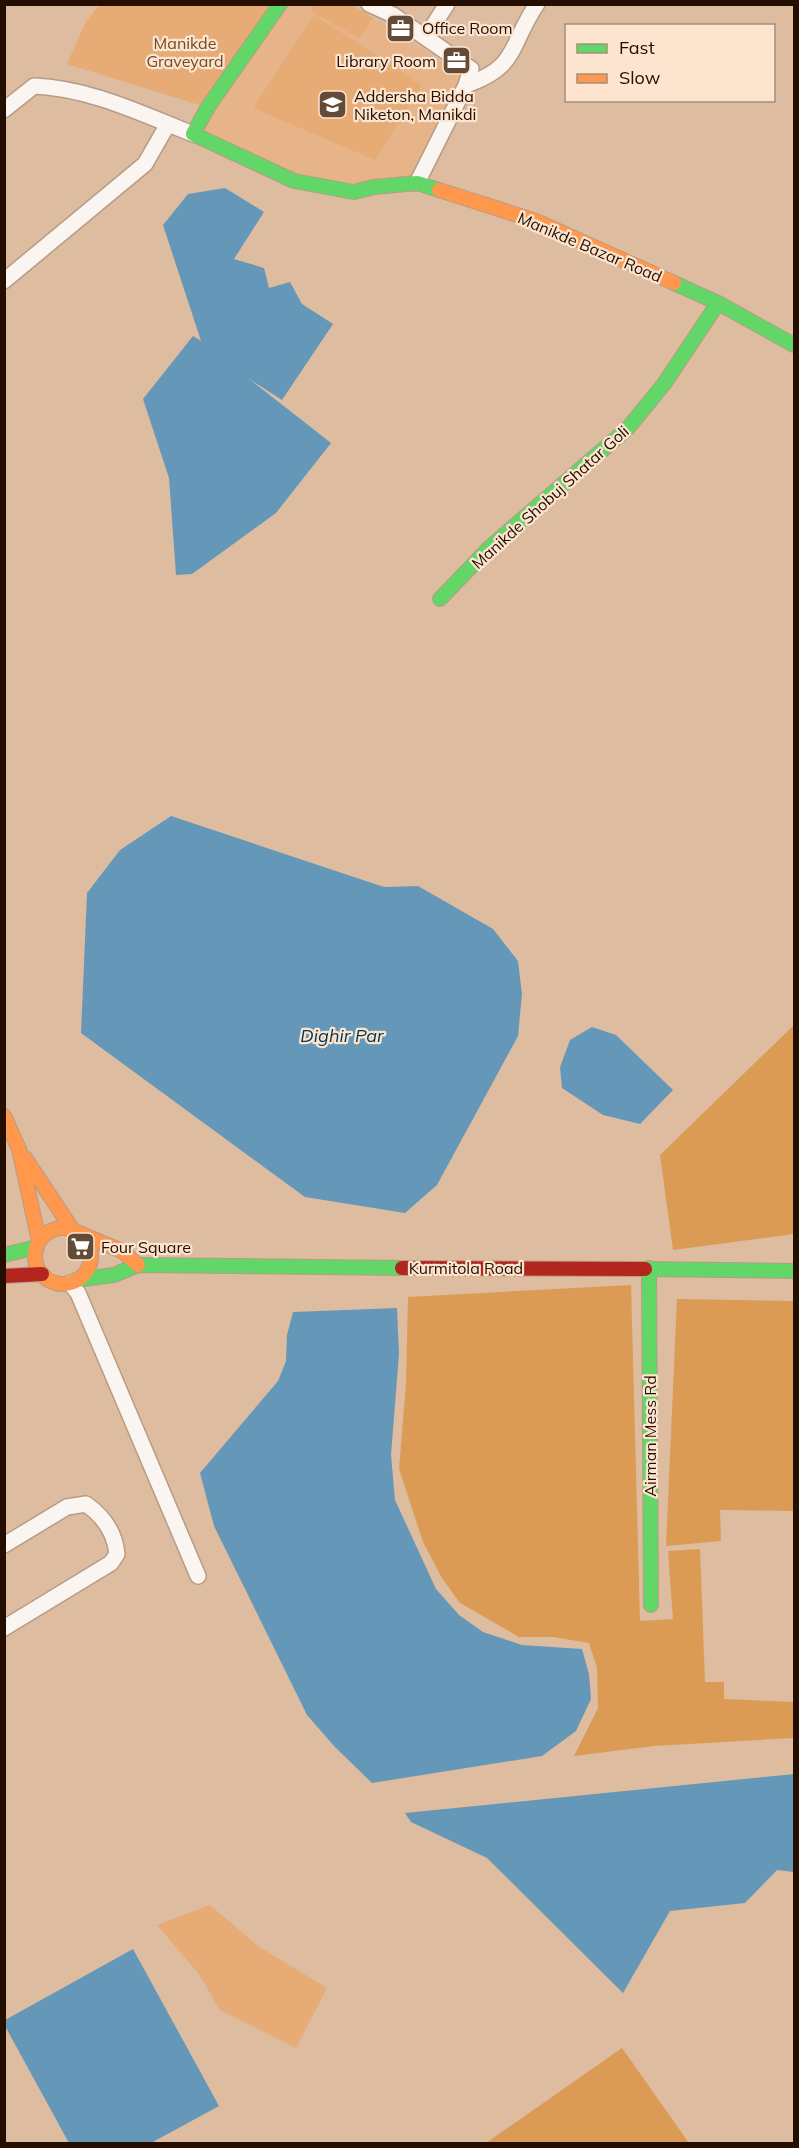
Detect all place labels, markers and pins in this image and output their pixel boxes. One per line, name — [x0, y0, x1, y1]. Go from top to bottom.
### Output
office icon: Office Room — [385, 12, 417, 44]
place label: Office Room — [422, 18, 513, 38]
office icon: Library Room — [441, 45, 473, 77]
place label: Library Room — [336, 51, 436, 71]
place label: Addersha Bidda Niketon, Manikdi — [354, 86, 476, 124]
school or university icon: Addersha Bidda Niketon, Manikdi — [317, 89, 349, 121]
supermarket icon: Four Square — [64, 1231, 96, 1263]
place label: Four Square — [101, 1237, 191, 1257]

